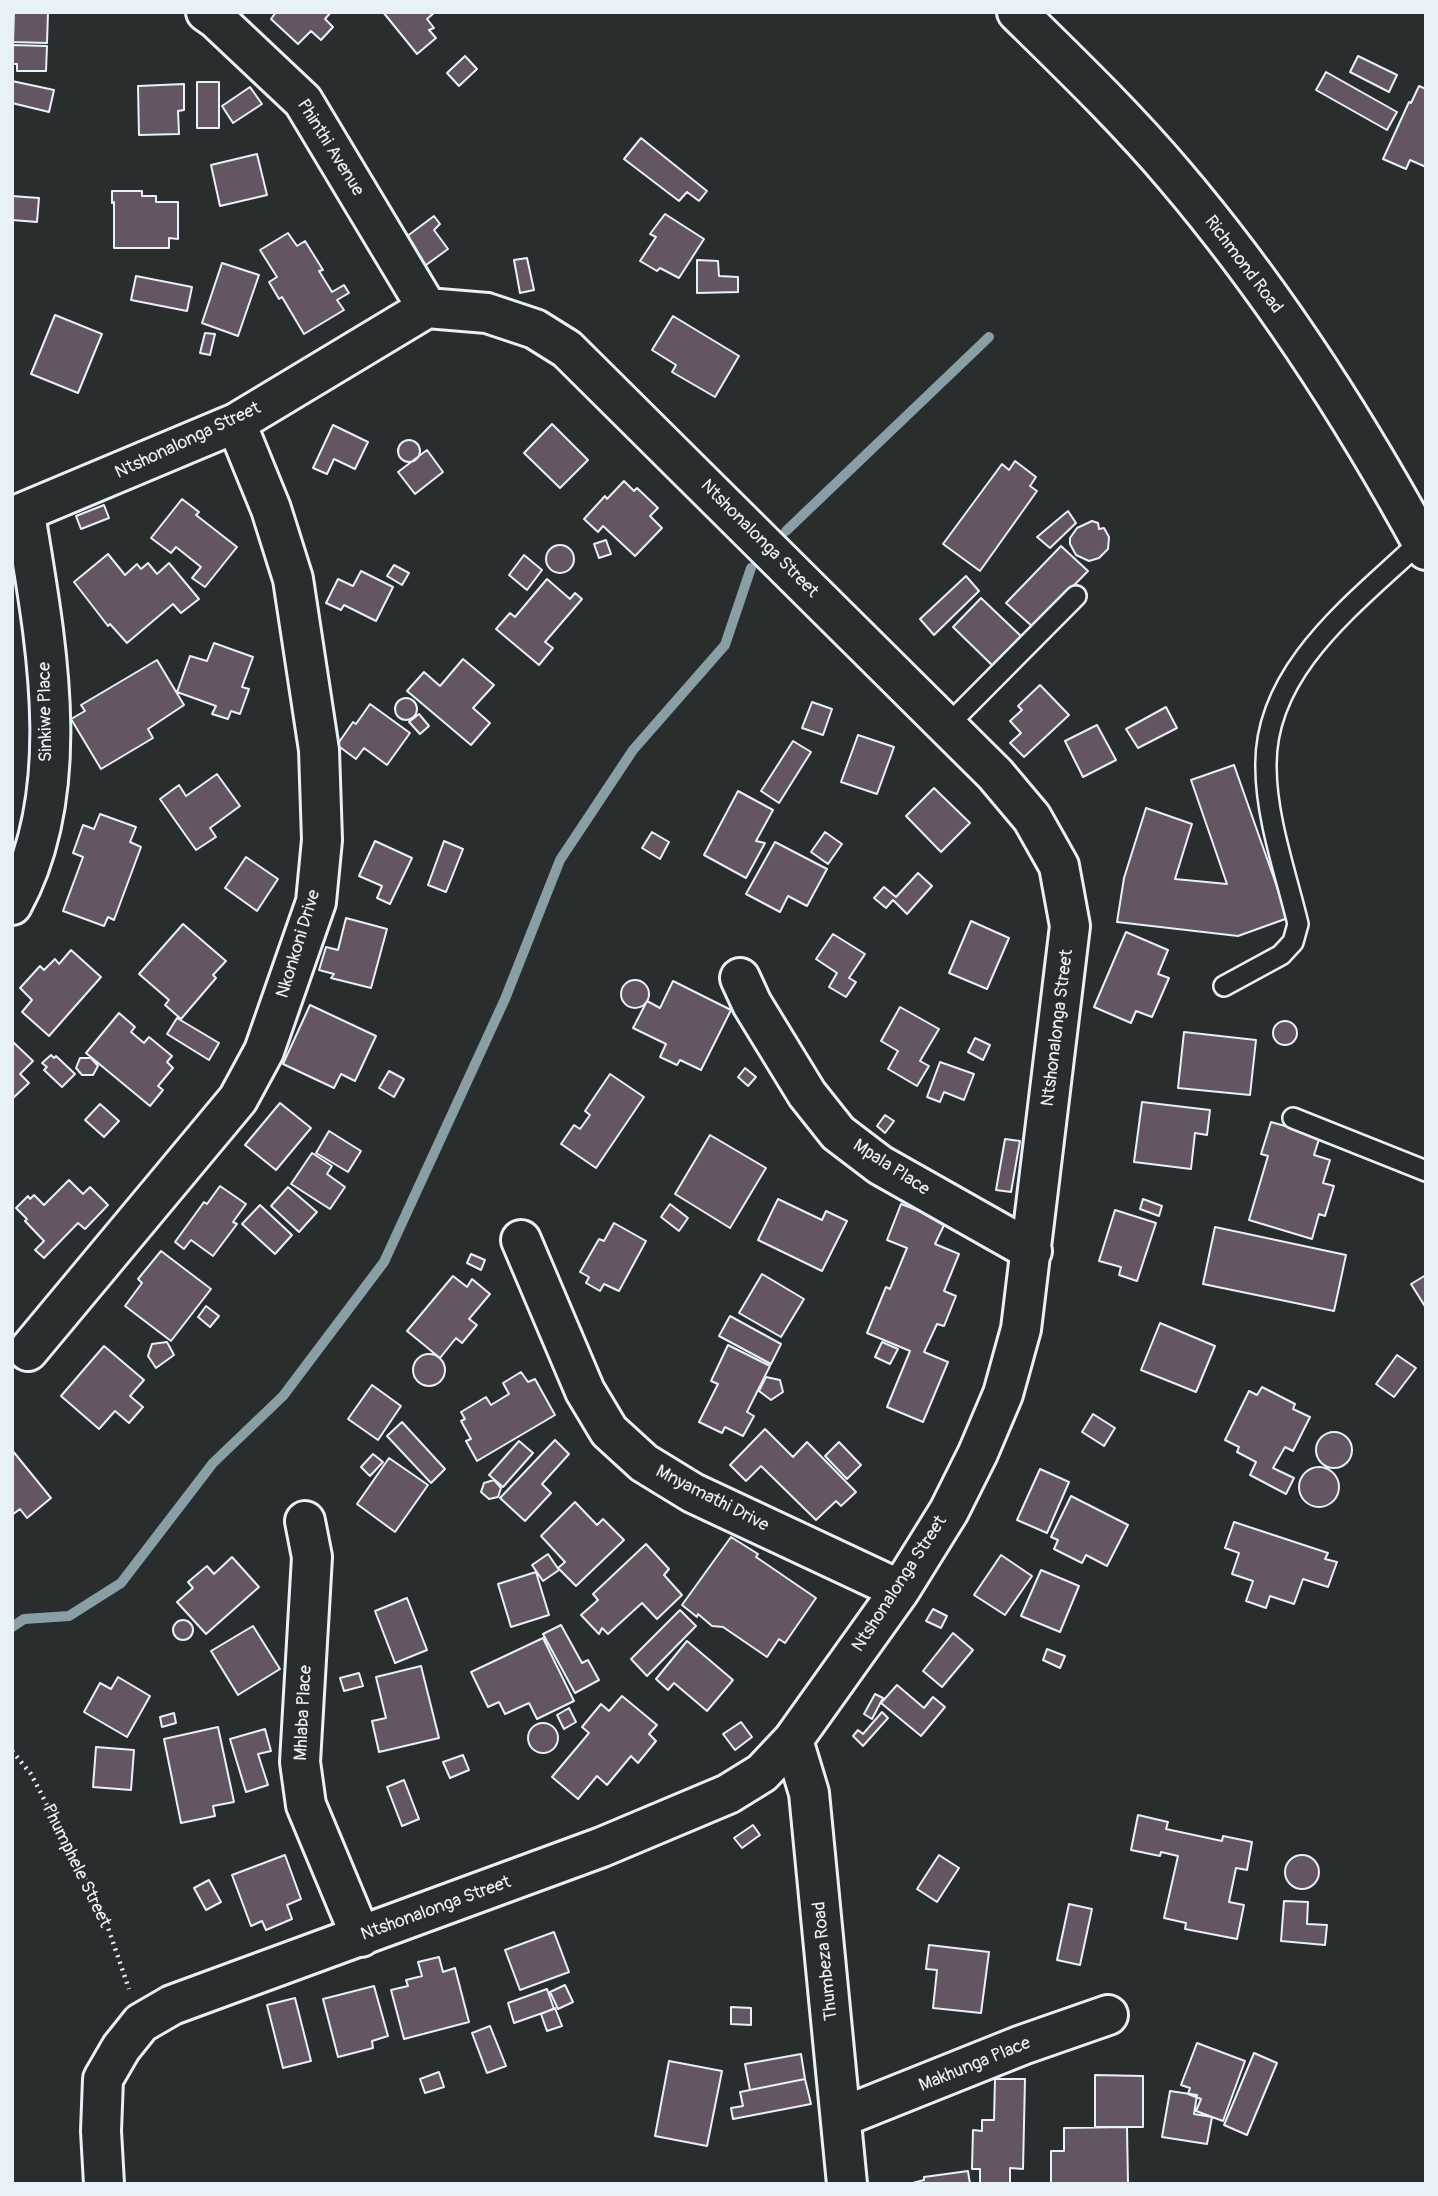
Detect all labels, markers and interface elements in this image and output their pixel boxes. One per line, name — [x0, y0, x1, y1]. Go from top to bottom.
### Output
street label: Phinthi Avenue — [292, 96, 368, 200]
street label: Richmond Road — [1199, 212, 1287, 318]
street label: Ntshonalonga Street — [112, 398, 264, 484]
street label: Ntshonalonga Street — [695, 475, 823, 603]
street label: Sinkiwe Place — [34, 662, 58, 762]
street label: Nkonkoni Drive — [272, 887, 326, 1001]
street label: Ntshonalonga Street — [1038, 948, 1078, 1108]
street label: Mpala Place — [849, 1135, 933, 1201]
street label: Mnyamathi Drive — [652, 1461, 772, 1537]
street label: Ntshonalonga Street — [848, 1512, 952, 1656]
street label: Mhlaba Place — [291, 1665, 317, 1761]
street label: Phumphele Street — [37, 1801, 115, 1931]
street label: Ntshonalonga Street — [358, 1872, 514, 1946]
street label: Thumbeza Road — [809, 1900, 843, 2022]
street label: Makhunga Place — [916, 2033, 1034, 2097]

